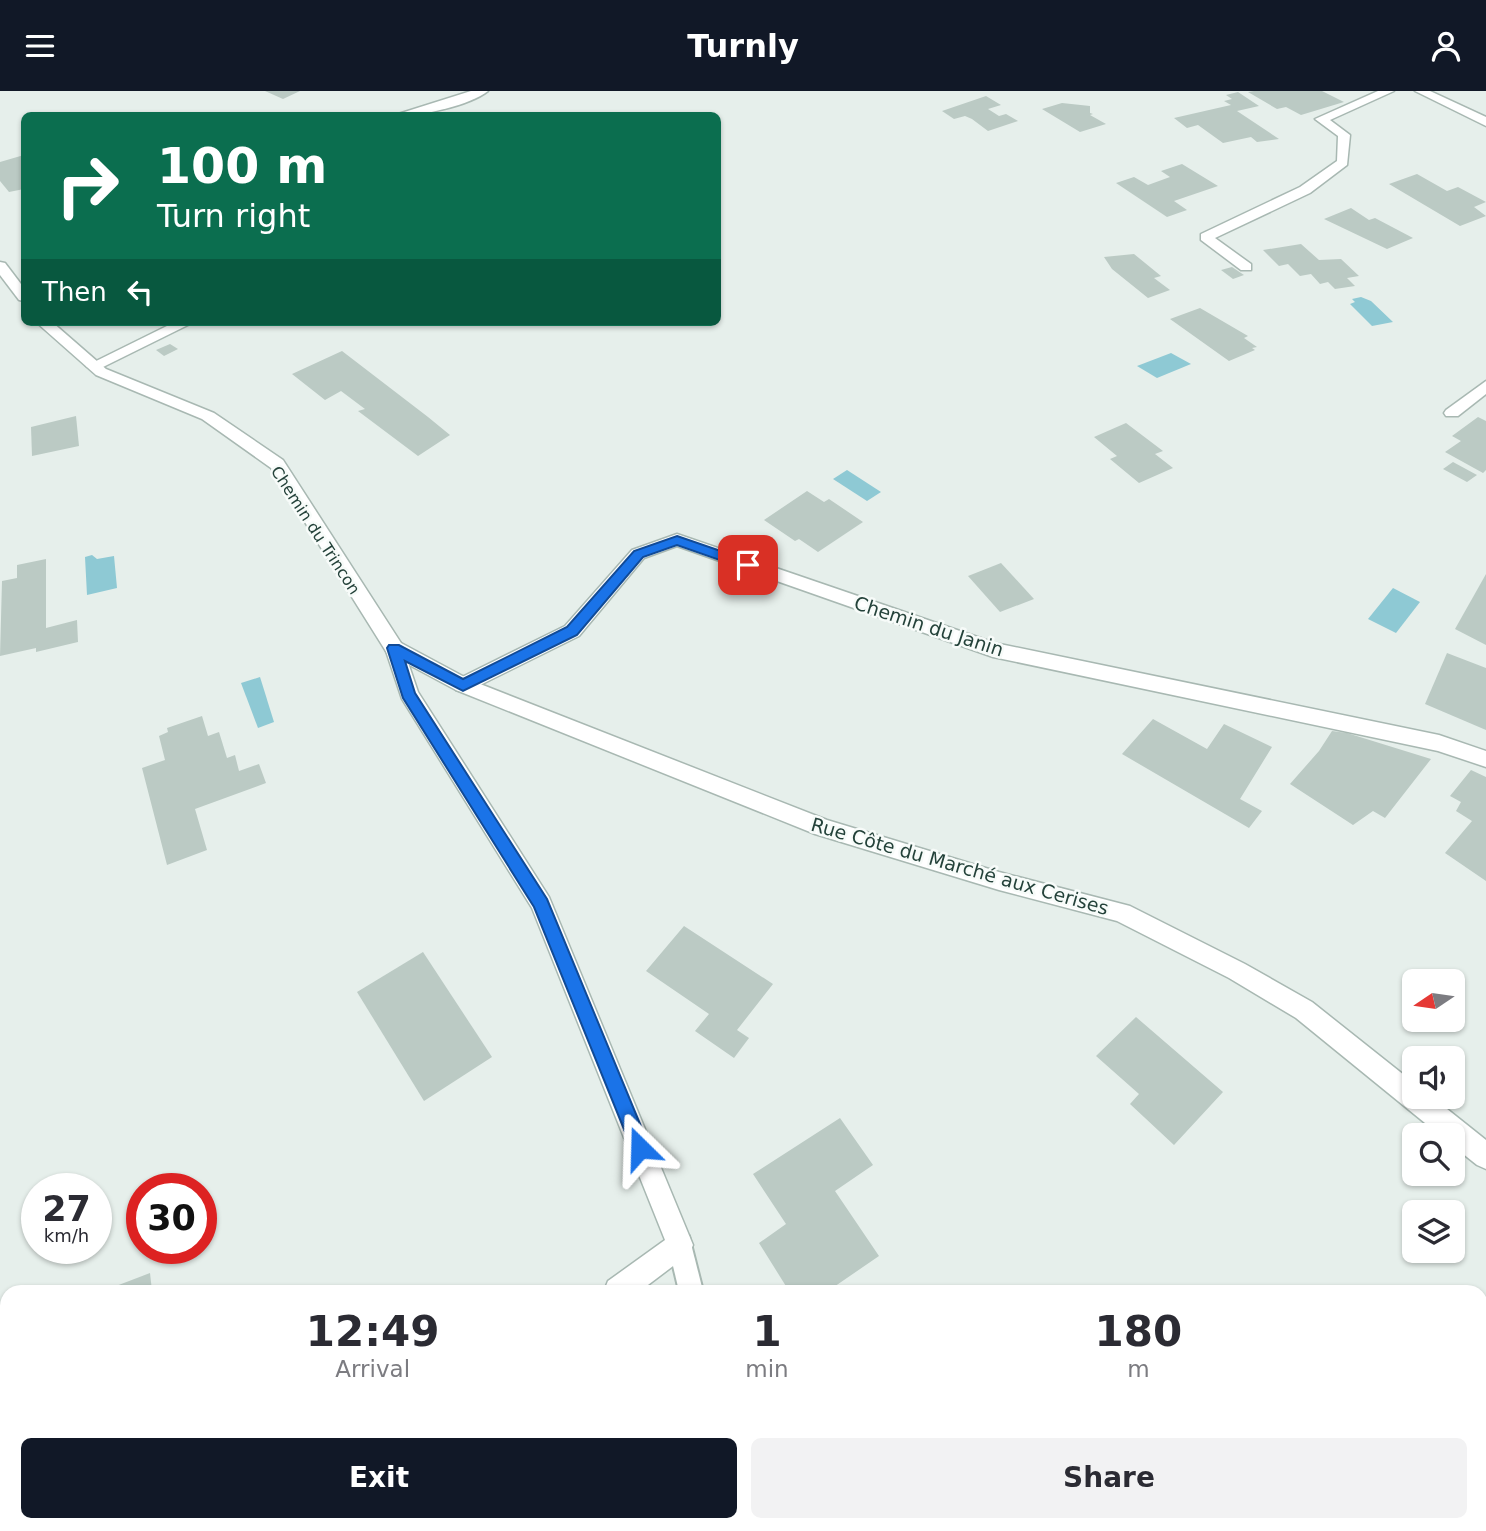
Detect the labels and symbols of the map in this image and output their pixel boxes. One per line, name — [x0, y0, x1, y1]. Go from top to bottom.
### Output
street label: Chemin du Trincon — [267, 463, 364, 598]
pin — [718, 535, 778, 595]
street label: Chemin du Janin — [852, 591, 1006, 661]
street label: Rue Côte du Marché aux Cerises — [809, 813, 1111, 919]
north arrow — [1402, 969, 1465, 1033]
position arrow — [603, 1111, 677, 1185]
speed limit sign: 30 — [126, 1173, 217, 1264]

